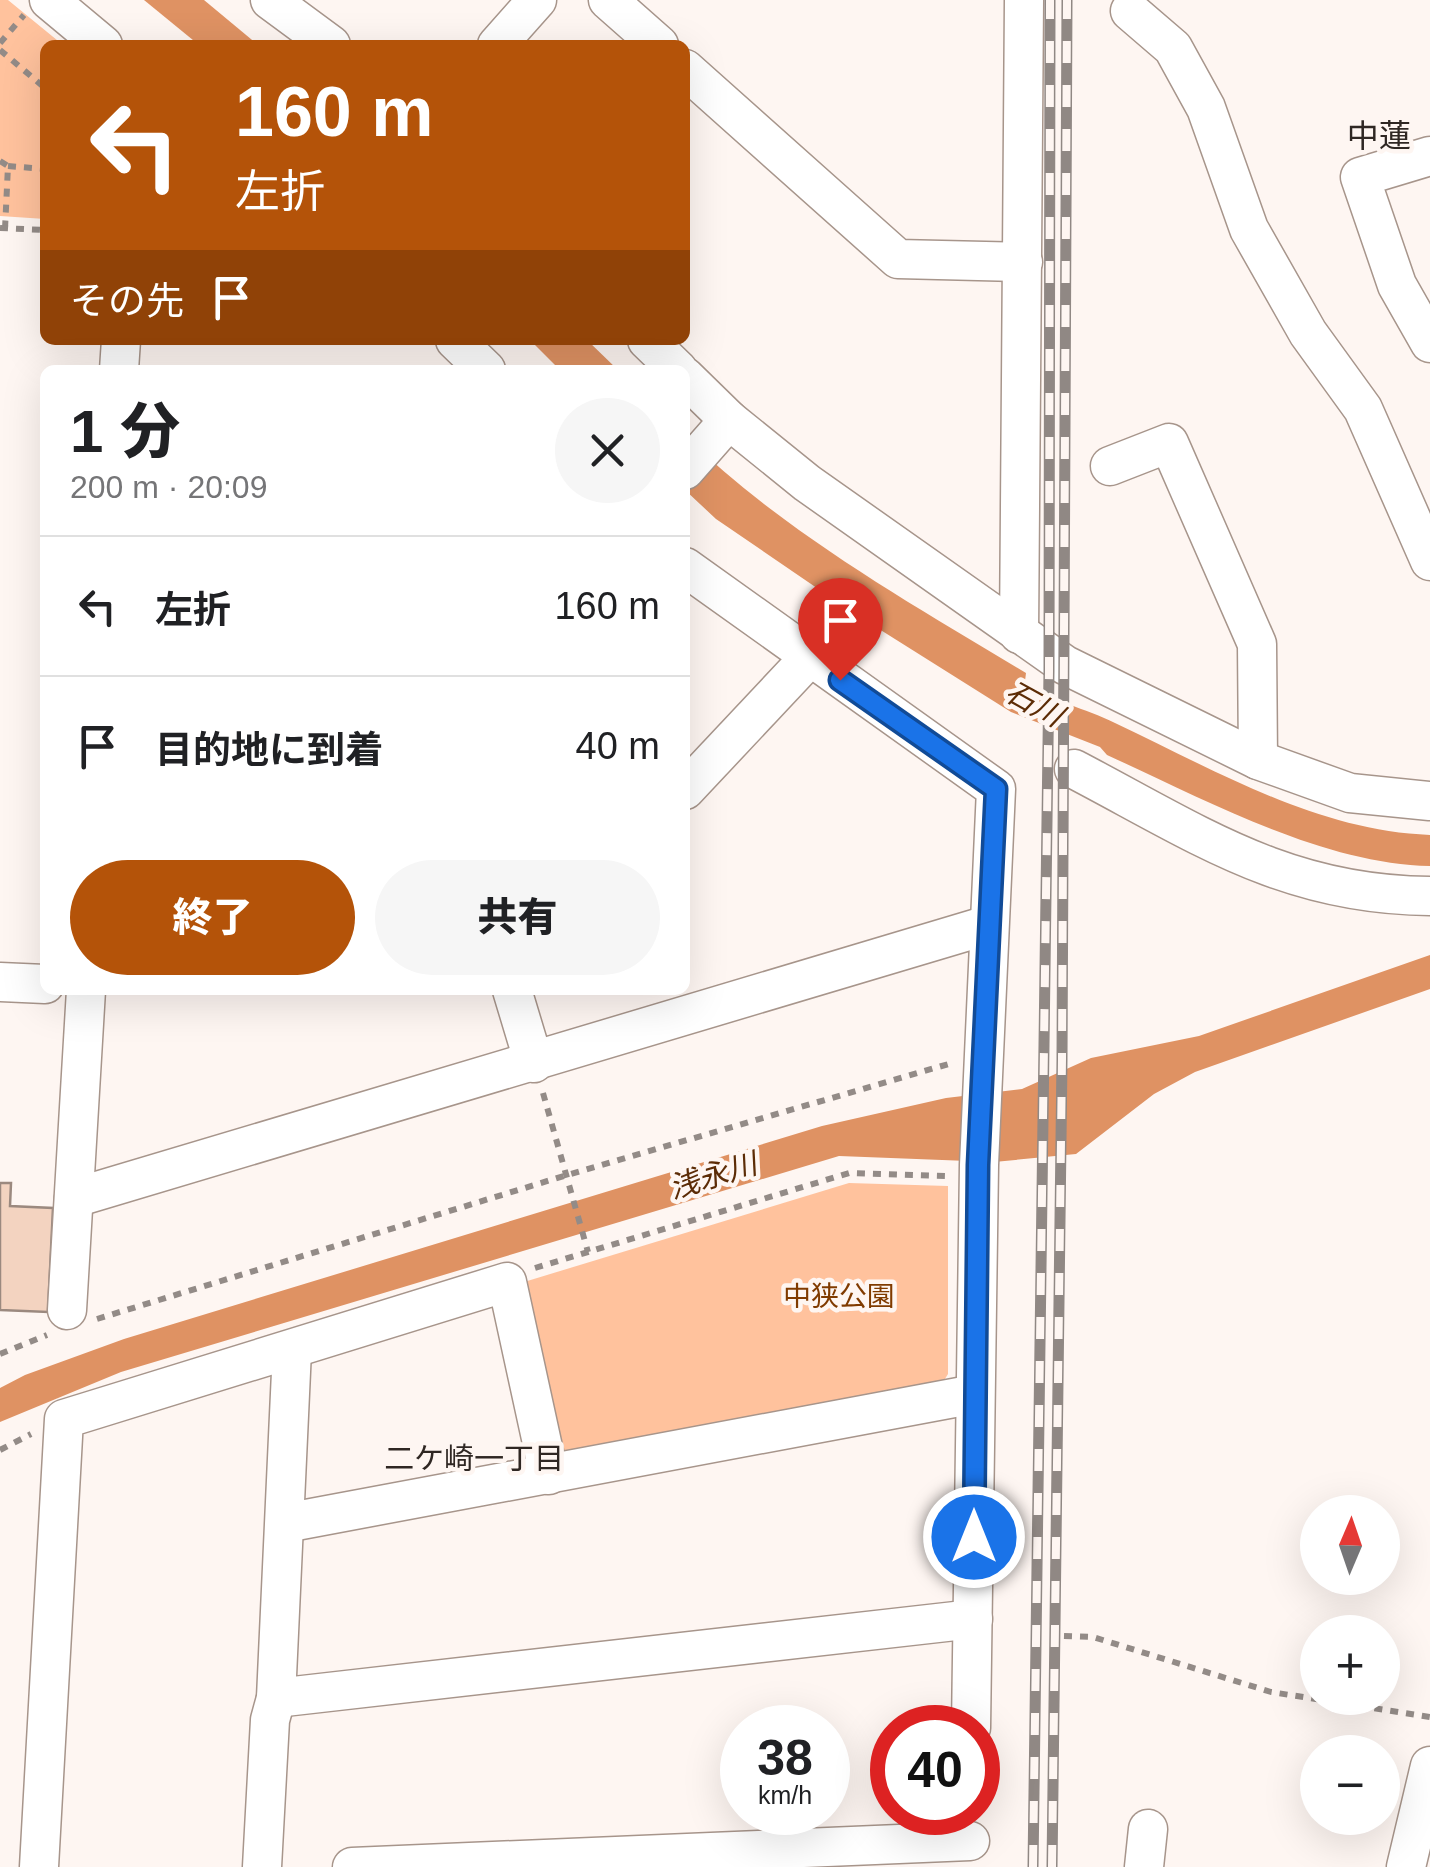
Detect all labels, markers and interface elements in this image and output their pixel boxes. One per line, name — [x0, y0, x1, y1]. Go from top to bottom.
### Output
text: 160 m — [235, 73, 433, 151]
icon: left — [70, 80, 200, 210]
district label: 中蓮 — [1347, 118, 1411, 154]
text: 左折 — [235, 166, 325, 217]
icon: arrive — [204, 270, 259, 325]
text: その先 — [70, 280, 184, 322]
text: 1 分 — [70, 398, 180, 465]
button: close — [555, 398, 660, 503]
text: 200 m · 20:09 — [70, 469, 267, 505]
pin — [798, 578, 883, 681]
icon: left — [70, 579, 125, 634]
text: 160 m — [554, 585, 660, 627]
text: 左折 — [155, 589, 231, 631]
icon: arrive — [813, 593, 868, 648]
water label: 石川 — [1000, 675, 1071, 734]
icon: arrive — [70, 719, 125, 774]
text: 40 m — [576, 725, 660, 767]
text: 目的地に到着 — [155, 729, 383, 771]
button: 終了 — [70, 860, 355, 975]
button: 共有 — [375, 860, 660, 975]
water label: 浅永川 — [665, 1146, 764, 1204]
park label: 中狭公園 — [783, 1281, 895, 1312]
district label: 二ケ崎一丁目 — [384, 1442, 564, 1475]
position arrow — [922, 1485, 1026, 1589]
north arrow — [1300, 1495, 1400, 1595]
map controls — [1300, 1495, 1400, 1835]
button: + — [1300, 1615, 1400, 1715]
speed limit sign: 40 — [870, 1705, 1000, 1835]
text: 38 — [757, 1730, 813, 1786]
button: − — [1300, 1735, 1400, 1835]
text: km/h — [758, 1781, 812, 1809]

